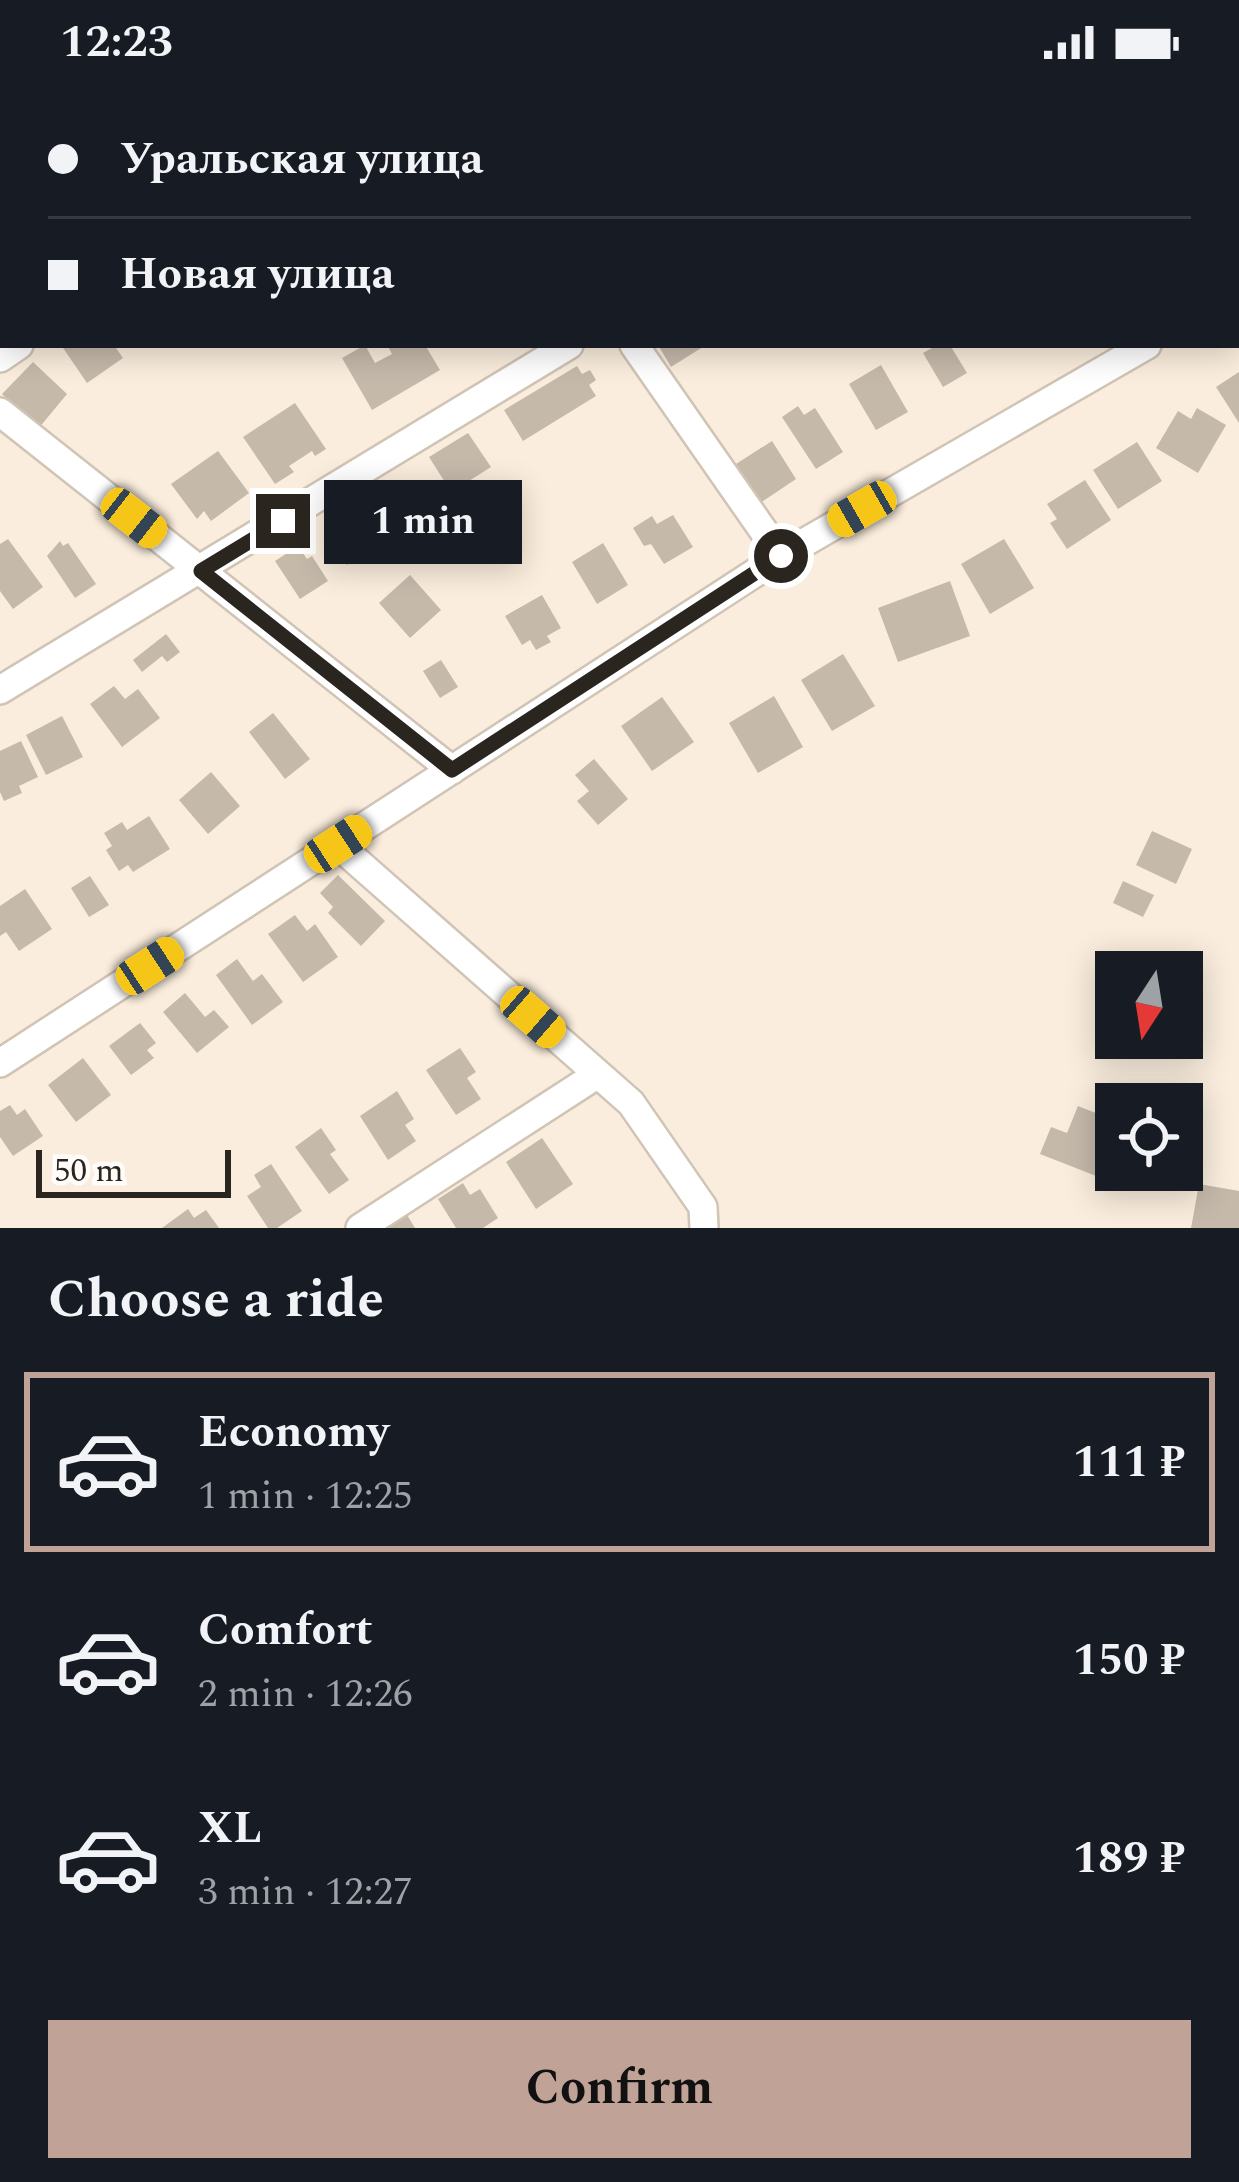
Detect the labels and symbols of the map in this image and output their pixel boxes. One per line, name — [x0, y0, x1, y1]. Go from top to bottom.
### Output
car — [822, 475, 902, 543]
callout: 1 min — [325, 479, 523, 563]
car — [95, 482, 173, 554]
route end — [256, 494, 310, 548]
route start — [754, 529, 808, 583]
car — [298, 809, 378, 879]
car — [110, 931, 190, 1001]
north arrow — [1095, 951, 1203, 1059]
car — [494, 980, 572, 1054]
scale bar — [36, 1144, 231, 1197]

